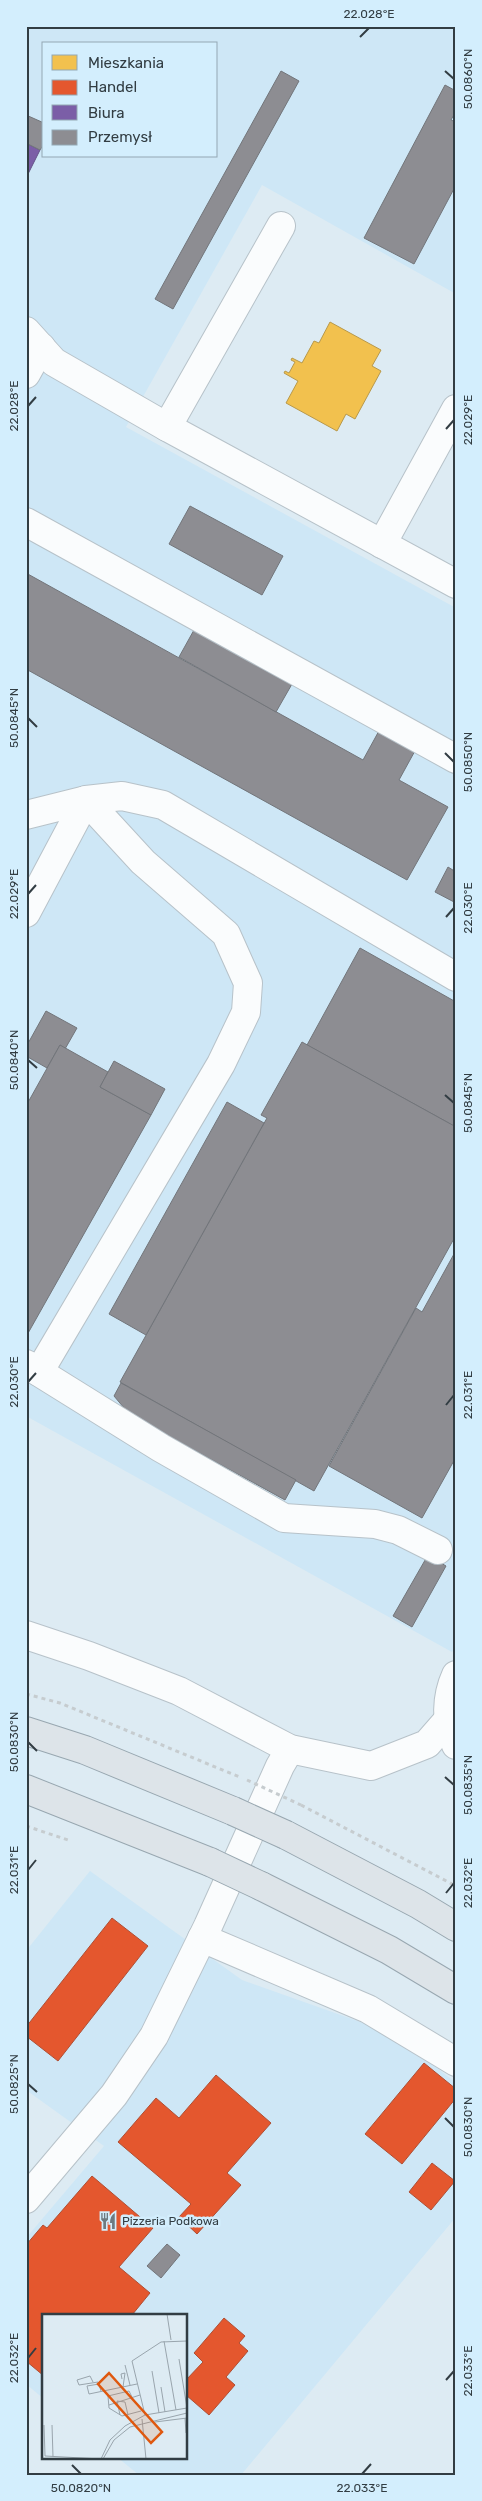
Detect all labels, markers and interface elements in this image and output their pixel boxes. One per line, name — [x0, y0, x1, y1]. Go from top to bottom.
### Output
text: 22.028°E — [343, 7, 395, 21]
legend — [42, 42, 218, 158]
text: 50.0860°N — [461, 49, 475, 109]
text: Mieszkania — [88, 54, 164, 72]
text: Handel — [88, 78, 137, 96]
text: Biura — [88, 104, 125, 122]
text: Przemysł — [88, 128, 152, 146]
text: 22.028°E — [7, 380, 21, 432]
text: 22.029°E — [461, 395, 475, 445]
text: 50.0845°N — [7, 688, 21, 748]
text: 50.0850°N — [461, 732, 475, 792]
text: 22.029°E — [7, 869, 21, 919]
text: 22.030°E — [461, 882, 475, 934]
text: 50.0840°N — [7, 1030, 21, 1090]
text: 50.0845°N — [461, 1073, 475, 1133]
text: 22.030°E — [7, 1356, 21, 1408]
text: 22.031°E — [461, 1371, 475, 1419]
text: 50.0830°N — [7, 1712, 21, 1772]
text: 50.0835°N — [461, 1755, 475, 1815]
text: 22.031°E — [7, 1846, 21, 1894]
text: 22.032°E — [461, 1858, 475, 1908]
text: 50.0825°N — [7, 2054, 21, 2114]
text: 50.0830°N — [461, 2097, 475, 2157]
restaurant icon: Pizzeria Podkowa — [98, 2211, 118, 2231]
place label: Pizzeria Podkowa — [122, 2214, 219, 2228]
inset map — [42, 2314, 188, 2458]
text: 22.032°E — [7, 2333, 21, 2383]
text: 22.033°E — [461, 2346, 475, 2396]
text: 50.0820°N — [51, 2481, 111, 2495]
text: 22.033°E — [337, 2481, 387, 2495]

